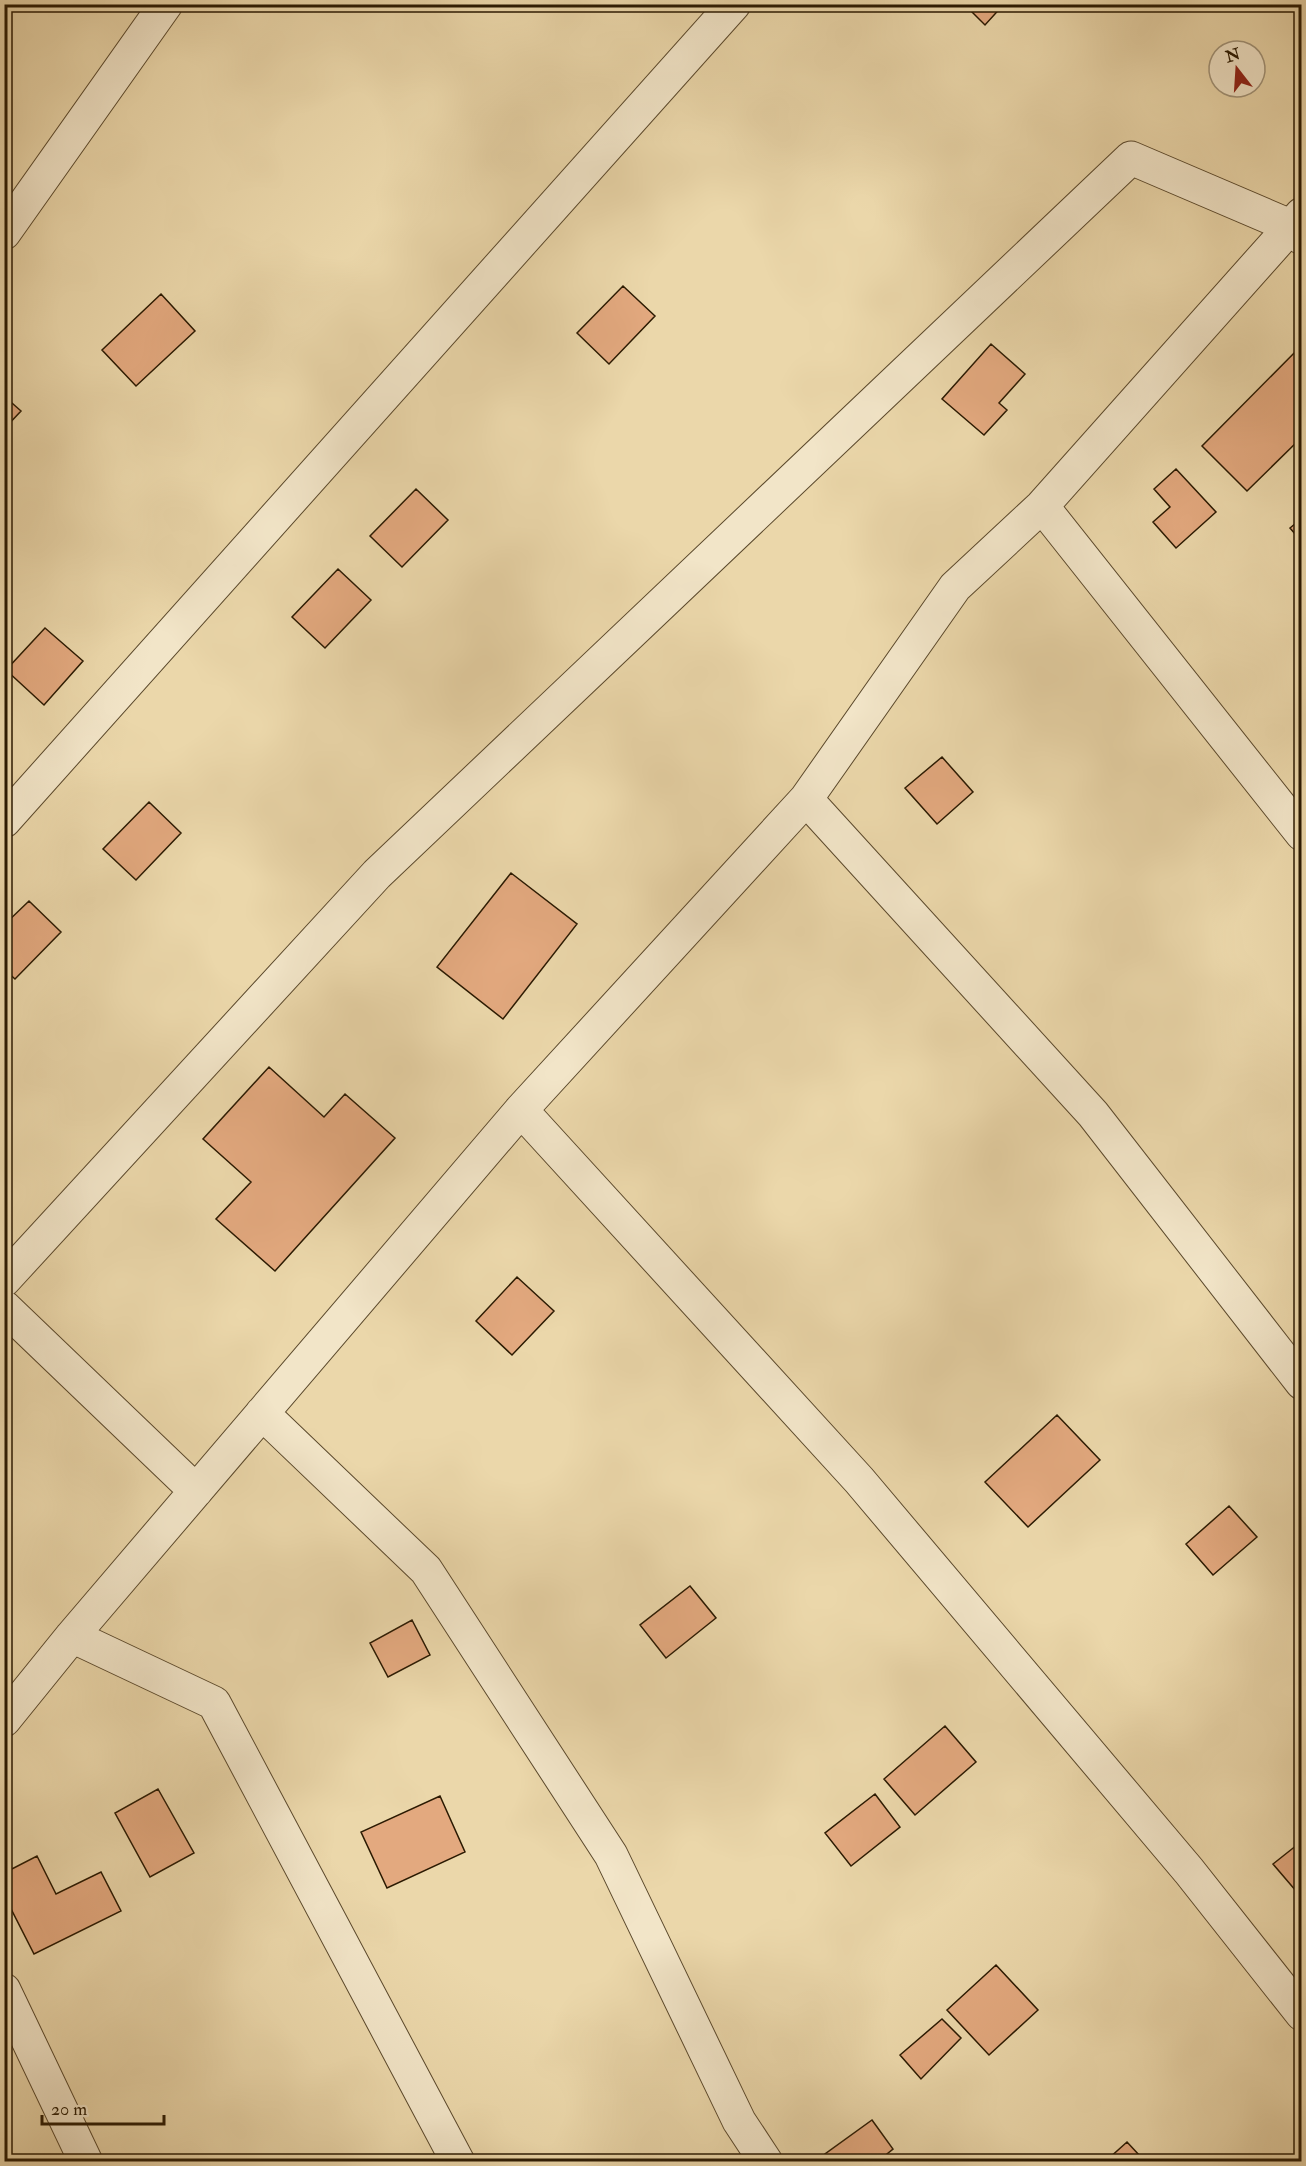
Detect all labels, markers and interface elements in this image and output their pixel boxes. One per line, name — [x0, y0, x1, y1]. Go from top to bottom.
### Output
north arrow — [1207, 39, 1267, 99]
text: N — [1222, 44, 1243, 68]
scale bar — [42, 2088, 164, 2126]
text: 20 m — [51, 2098, 87, 2121]

